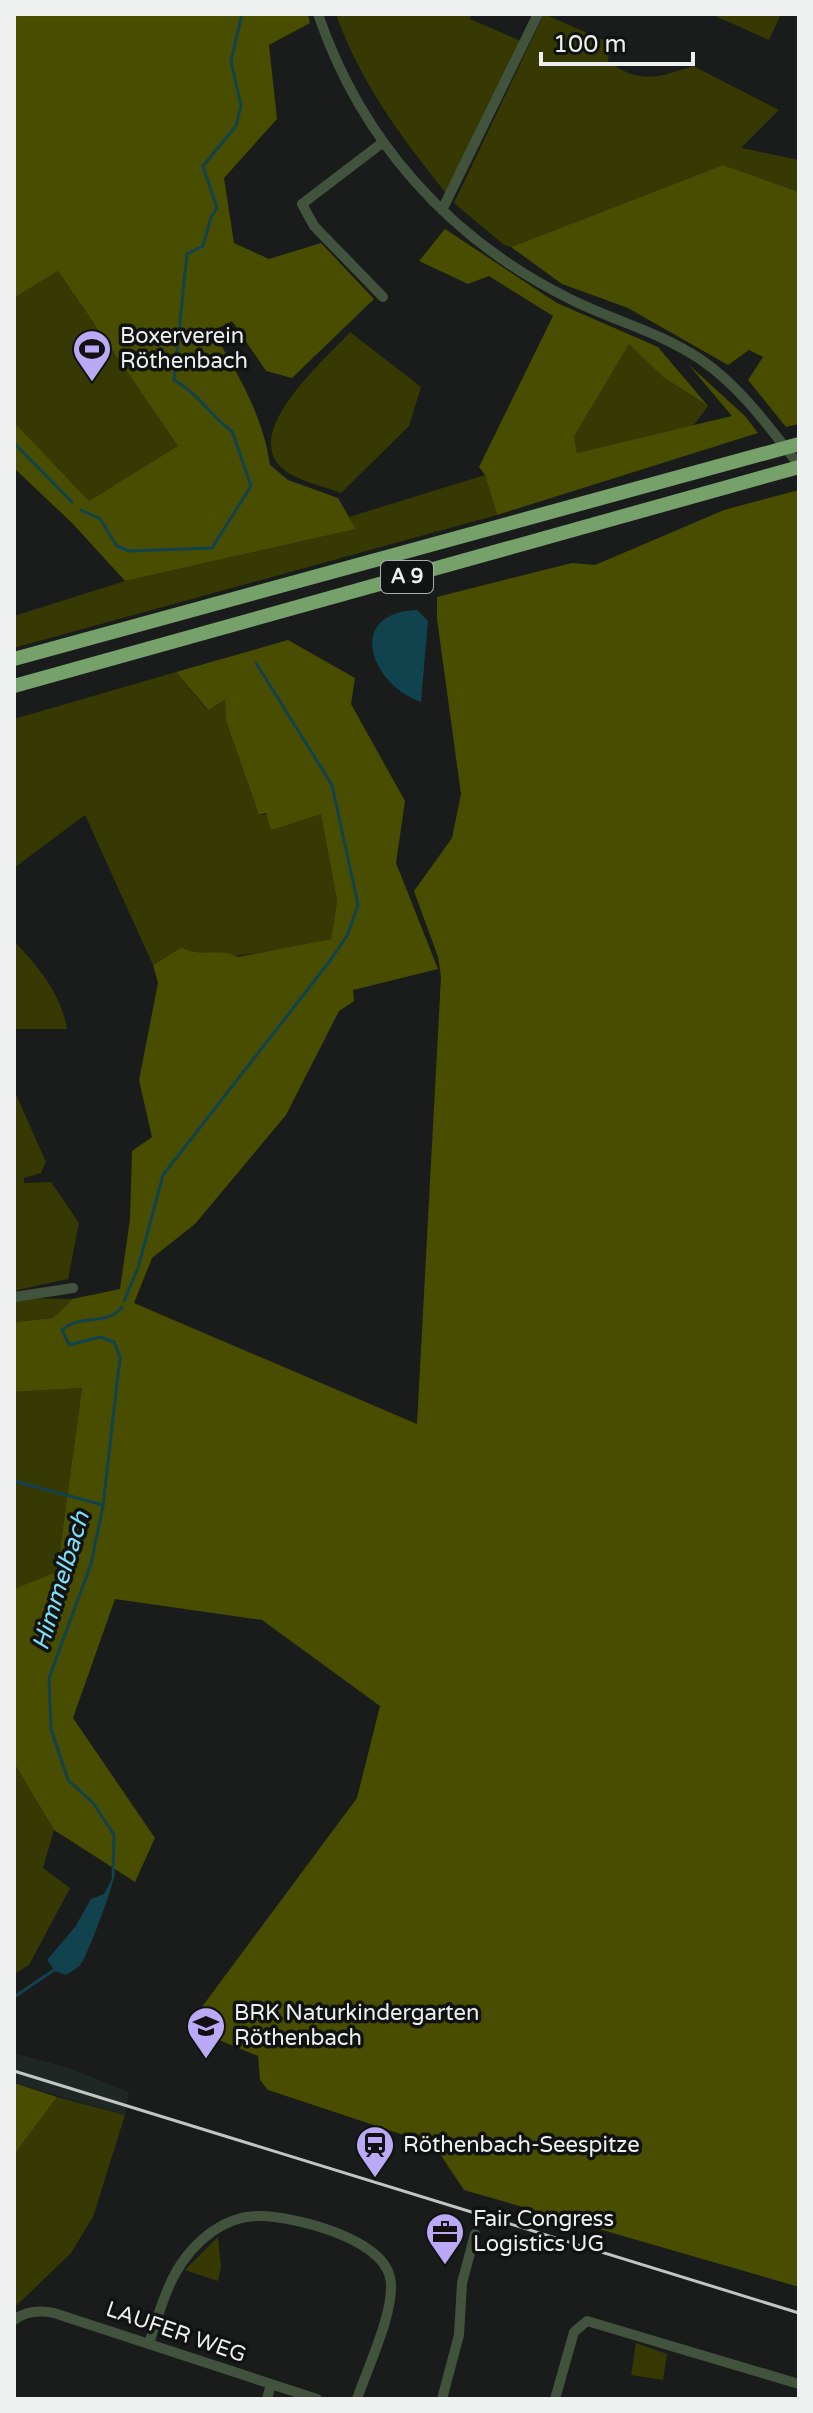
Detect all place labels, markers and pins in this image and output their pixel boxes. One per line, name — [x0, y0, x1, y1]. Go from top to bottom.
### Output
place label: Boxerverein Röthenbach — [120, 323, 248, 374]
sports icon: Boxerverein Röthenbach — [71, 328, 113, 383]
place label: BRK Naturkindergarten Röthenbach — [234, 2000, 479, 2051]
school or university icon: BRK Naturkindergarten Röthenbach — [185, 2005, 227, 2060]
station icon: Röthenbach-Seespitze — [354, 2124, 396, 2179]
place label: Röthenbach-Seespitze — [403, 2132, 640, 2158]
place label: Fair Congress Logistics UG — [473, 2206, 614, 2257]
office icon: Fair Congress Logistics UG — [424, 2211, 466, 2266]

